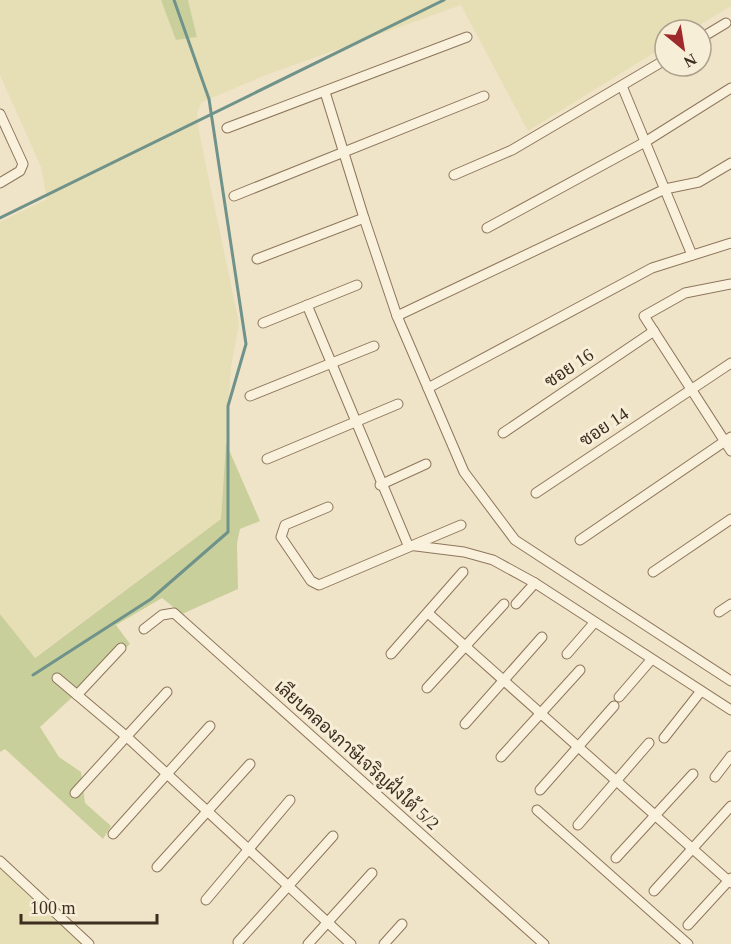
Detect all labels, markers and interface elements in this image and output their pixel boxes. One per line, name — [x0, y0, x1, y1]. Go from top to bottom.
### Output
north arrow — [653, 18, 713, 78]
text: N — [681, 50, 700, 71]
street label: ซอย 16 — [541, 344, 597, 392]
street label: ซอย 14 — [576, 403, 632, 451]
street label: เลียบคลองภาษีเจริญฝั่งใต้ 5/2 — [270, 672, 447, 835]
scale bar — [21, 887, 158, 925]
text: 100 m — [30, 898, 76, 918]

